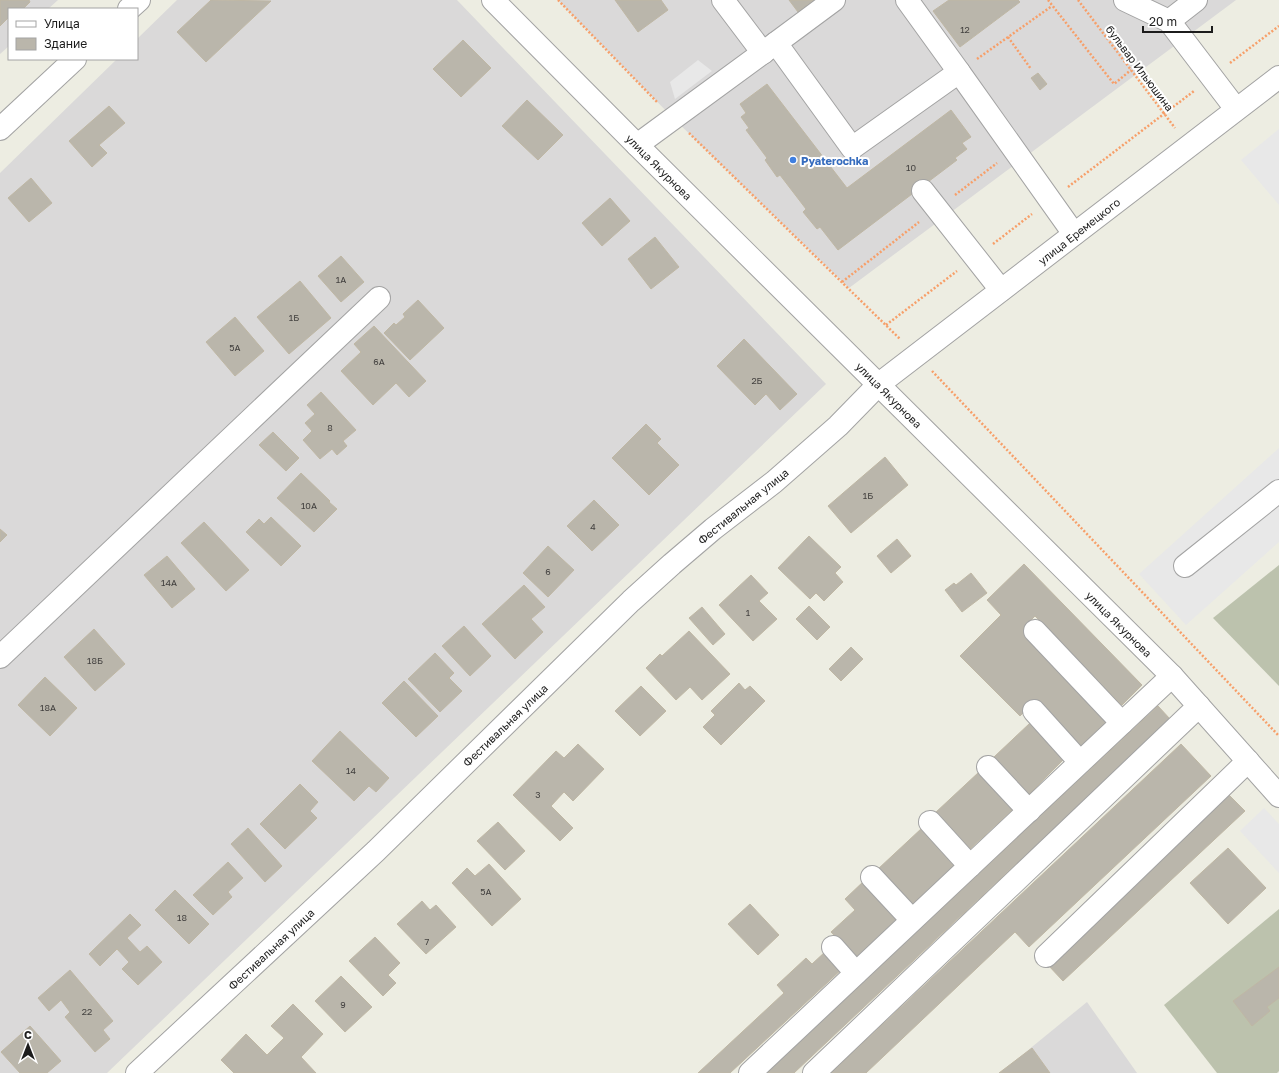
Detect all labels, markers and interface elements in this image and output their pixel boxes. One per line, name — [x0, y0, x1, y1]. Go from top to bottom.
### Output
legend — [8, 8, 138, 60]
scale bar — [1143, 8, 1212, 34]
text: 20 m — [1149, 14, 1177, 29]
text: Улица — [44, 16, 80, 31]
street label: бульвар Ильюшина — [1103, 23, 1177, 113]
house number: 12 — [960, 24, 970, 35]
text: Здание — [44, 36, 87, 51]
street label: улица Якурнова — [623, 131, 695, 203]
place label: Pyaterochka — [801, 154, 868, 167]
marker: Pyaterochka — [788, 155, 798, 165]
house number: 10 — [906, 162, 916, 173]
street label: улица Еремецкого — [1036, 195, 1123, 267]
house number: 1А — [336, 274, 346, 285]
house number: 1Б — [289, 312, 299, 323]
house number: 5А — [229, 342, 241, 353]
house number: 6А — [373, 356, 385, 367]
street label: улица Якурнова — [853, 359, 925, 431]
house number: 2Б — [751, 375, 763, 386]
house number: 8 — [327, 422, 333, 433]
street label: Фестивальная улица — [695, 465, 791, 547]
house number: 1Б — [863, 490, 873, 501]
house number: 10А — [301, 500, 317, 511]
house number: 4 — [590, 521, 596, 532]
house number: 6 — [545, 566, 551, 577]
house number: 14А — [161, 577, 177, 588]
street label: улица Якурнова — [1083, 588, 1155, 660]
house number: 1 — [746, 607, 751, 618]
house number: 18Б — [87, 655, 103, 666]
street label: Фестивальная улица — [460, 681, 550, 769]
house number: 18А — [40, 702, 56, 713]
house number: 14 — [346, 765, 356, 776]
house number: 3 — [535, 789, 541, 800]
house number: 5А — [480, 886, 492, 897]
street label: Фестивальная улица — [225, 906, 317, 992]
house number: 18 — [177, 912, 187, 923]
house number: 7 — [425, 936, 430, 947]
house number: 9 — [340, 999, 346, 1010]
house number: 22 — [82, 1006, 92, 1017]
north arrow — [8, 1025, 48, 1065]
text: С — [24, 1028, 32, 1041]

